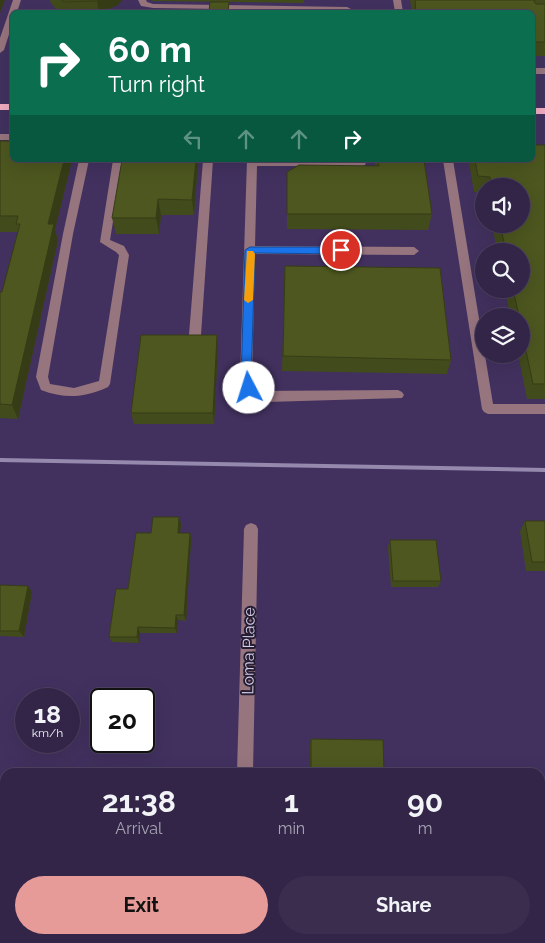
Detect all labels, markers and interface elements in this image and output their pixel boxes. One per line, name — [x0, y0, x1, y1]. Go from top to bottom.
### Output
text: 60 m — [108, 29, 192, 70]
icon: right — [25, 30, 90, 95]
text: Turn right — [108, 71, 205, 97]
icon: left — [179, 125, 207, 153]
icon: ahead — [232, 125, 260, 153]
icon: ahead — [285, 125, 313, 153]
icon: right — [338, 125, 366, 153]
map controls — [475, 178, 530, 363]
button: sound — [475, 178, 530, 233]
pin — [320, 229, 362, 271]
icon: arrive — [327, 236, 355, 264]
button: search — [475, 243, 530, 298]
button: layers — [475, 308, 530, 363]
position arrow — [222, 361, 274, 413]
street label: Loma Place — [238, 607, 259, 695]
speed limit sign: 20 — [90, 688, 155, 753]
text: 18 — [34, 699, 61, 729]
text: km/h — [32, 726, 63, 740]
text: 21:38 — [102, 784, 176, 819]
text: 1 — [284, 784, 299, 819]
text: 90 — [407, 784, 443, 819]
text: Arrival — [115, 819, 162, 838]
text: min — [278, 819, 305, 838]
text: m — [418, 819, 432, 838]
button: Exit — [15, 876, 268, 934]
button: Share — [278, 876, 530, 934]

